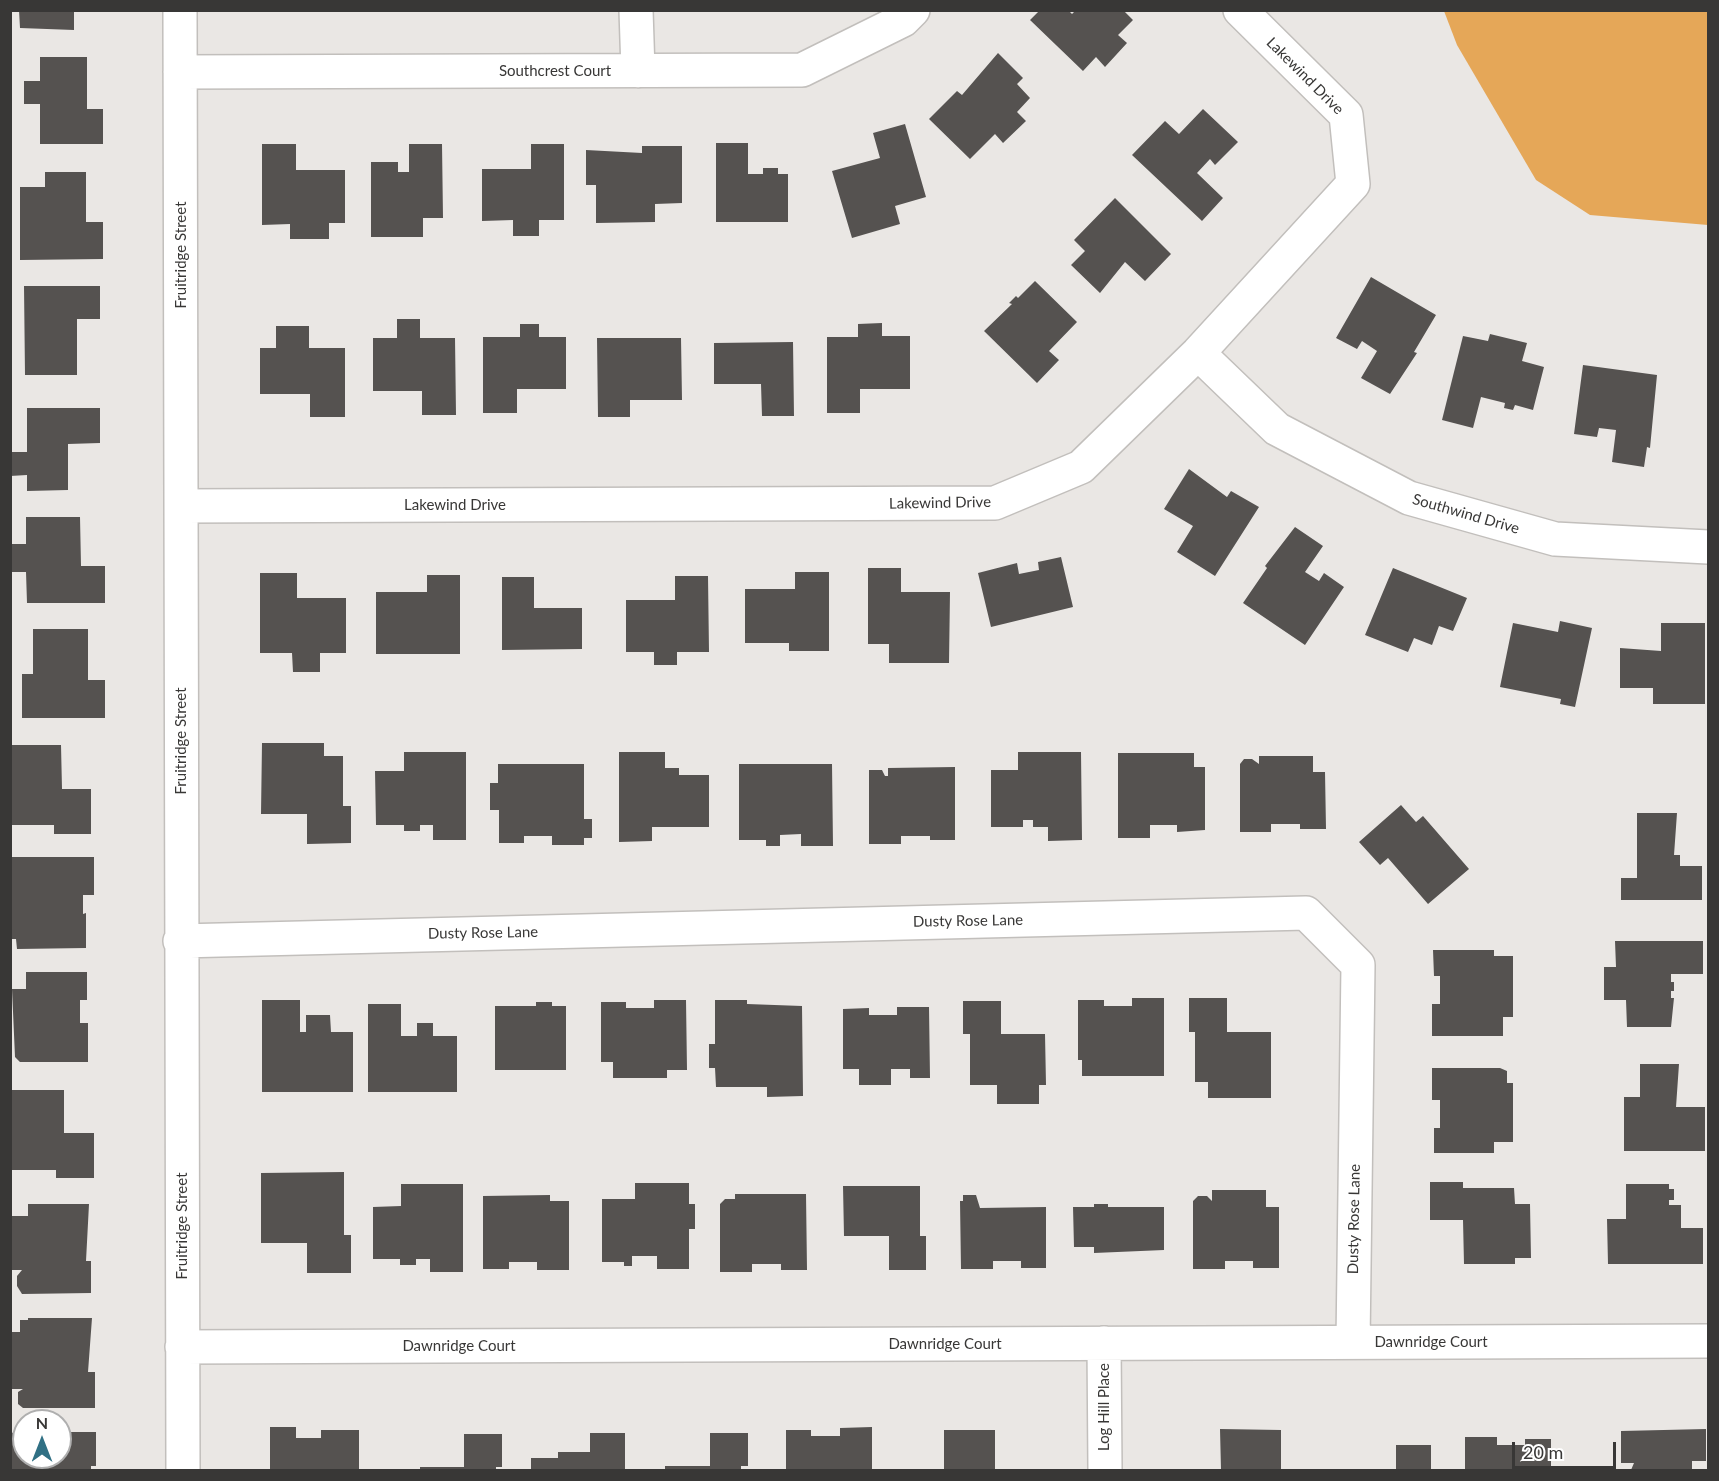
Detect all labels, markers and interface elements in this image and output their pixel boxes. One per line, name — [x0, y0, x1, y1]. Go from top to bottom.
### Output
street label: Lakewind Drive — [1263, 34, 1347, 118]
street label: Southcrest Court — [499, 62, 611, 80]
street label: Fruitridge Street — [172, 201, 190, 309]
street label: Southwind Drive — [1410, 490, 1522, 538]
street label: Lakewind Drive — [889, 493, 991, 513]
street label: Lakewind Drive — [404, 496, 506, 514]
street label: Fruitridge Street — [172, 687, 190, 795]
street label: Dusty Rose Lane — [913, 911, 1023, 931]
street label: Dusty Rose Lane — [428, 923, 538, 943]
street label: Dusty Rose Lane — [1344, 1164, 1364, 1274]
street label: Fruitridge Street — [173, 1172, 191, 1280]
street label: Dawnridge Court — [1374, 1333, 1488, 1351]
street label: Dawnridge Court — [888, 1335, 1002, 1353]
street label: Dawnridge Court — [402, 1337, 516, 1355]
street label: Log Hill Place — [1095, 1363, 1113, 1451]
north arrow — [12, 1409, 72, 1469]
text: N — [36, 1413, 48, 1432]
scale bar — [1515, 1430, 1618, 1468]
text: 20 m — [1523, 1441, 1563, 1463]

